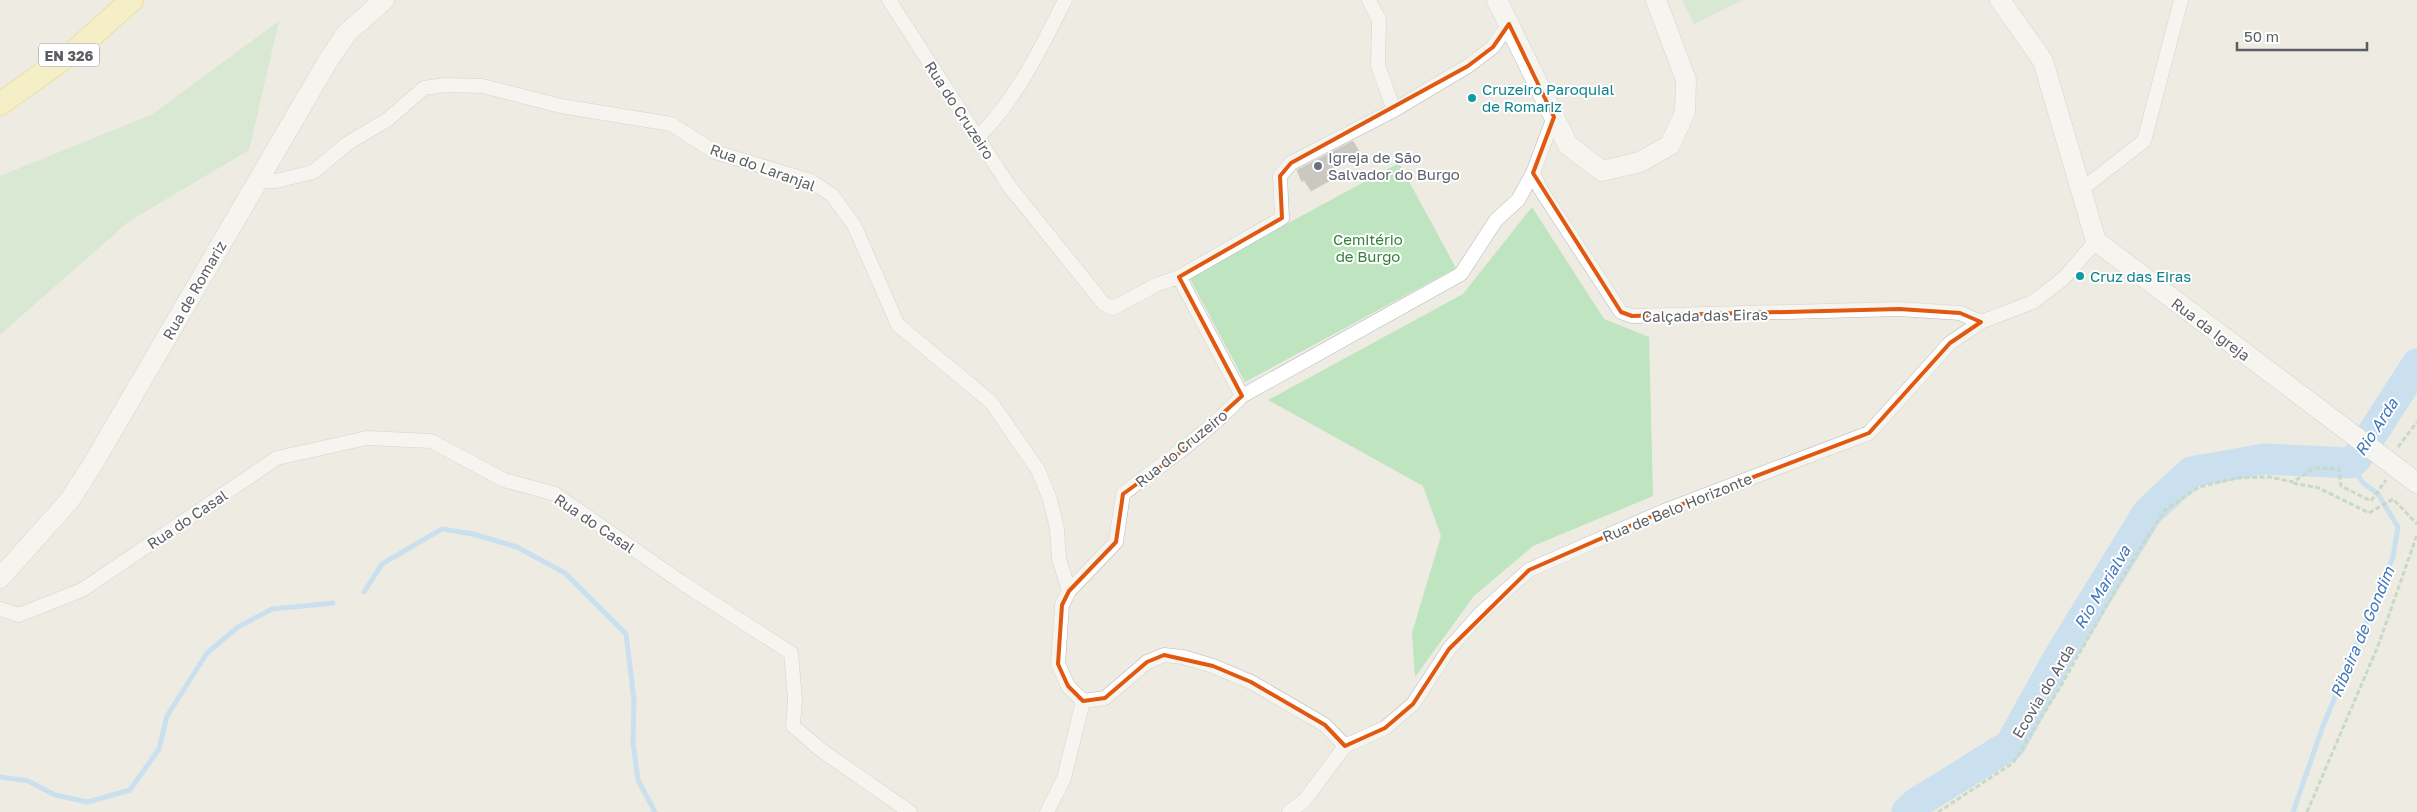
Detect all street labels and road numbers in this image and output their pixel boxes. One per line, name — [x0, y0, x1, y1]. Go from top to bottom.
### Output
road number: EN 326 — [39, 44, 99, 66]
street label: Rua do Cruzeiro — [922, 58, 998, 162]
street label: Rua do Laranjal — [708, 140, 818, 195]
street label: Rua de Romariz — [158, 237, 230, 343]
street label: Rua da Igreja — [2168, 294, 2254, 364]
street label: Calçada das Eiras — [1642, 305, 1768, 325]
street label: Rua do Cruzeiro — [1131, 405, 1231, 491]
street label: Rua de Belo Horizonte — [1600, 469, 1755, 545]
street label: Rua do Casal — [143, 485, 231, 552]
street label: Rua do Casal — [551, 490, 639, 557]
street label: Ecovia do Arda — [2008, 641, 2078, 741]

